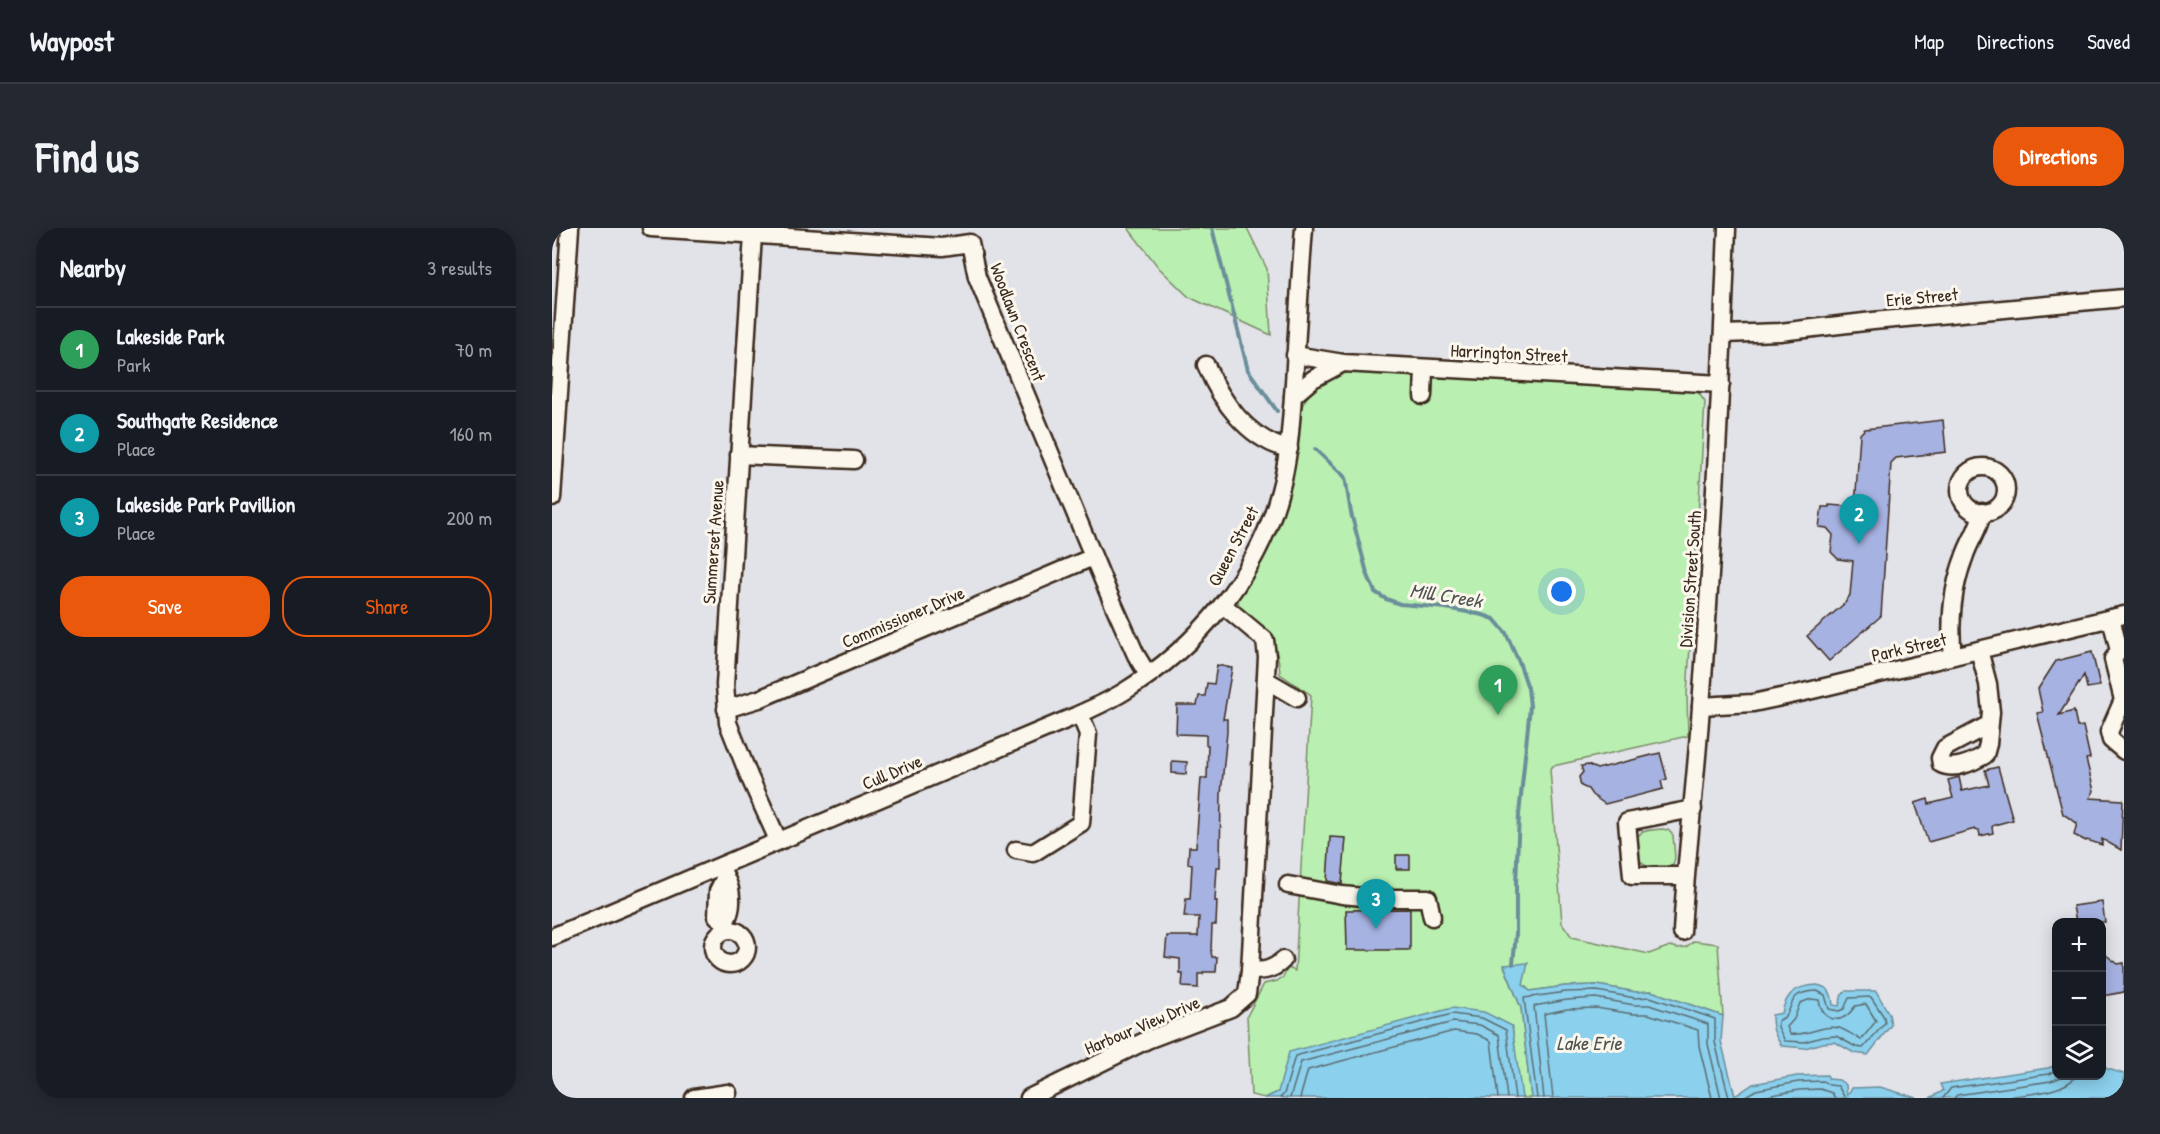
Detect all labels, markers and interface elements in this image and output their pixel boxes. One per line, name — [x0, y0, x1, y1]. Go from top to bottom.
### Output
text: Waypost — [30, 22, 114, 60]
text: Map — [1914, 27, 1944, 56]
text: Directions — [1977, 27, 2054, 56]
text: Saved — [2087, 27, 2130, 56]
button: Directions — [1993, 127, 2124, 186]
text: Find us — [36, 128, 139, 185]
text: Nearby — [60, 250, 126, 285]
text: 3 results — [427, 254, 492, 281]
street label: Woodlawn Crescent — [984, 259, 1052, 385]
street label: Erie Street — [1885, 281, 1960, 313]
text: Lakeside Park — [117, 321, 224, 351]
text: 1 — [76, 336, 83, 363]
text: 70 m — [455, 336, 492, 363]
street label: Harrington Street — [1450, 337, 1569, 369]
text: Park — [117, 351, 150, 378]
text: Southgate Residence — [117, 405, 278, 435]
text: 2 — [75, 420, 84, 447]
text: 160 m — [450, 420, 492, 447]
text: Place — [117, 435, 156, 462]
street label: Summerset Avenue — [696, 479, 730, 605]
text: Lakeside Park Pavillion — [117, 489, 296, 519]
pin: 2 — [1840, 494, 1878, 544]
street label: Queen Street — [1201, 501, 1265, 590]
text: 3 — [75, 504, 84, 531]
text: 200 m — [447, 504, 492, 531]
street label: Division Street South — [1673, 509, 1707, 648]
text: Place — [117, 519, 156, 546]
button: Save — [60, 576, 270, 637]
button: Share — [282, 576, 492, 637]
water label: Mill Creek — [1408, 576, 1486, 614]
your location — [1547, 577, 1576, 606]
street label: Commissioner Drive — [838, 580, 968, 654]
street label: Park Street — [1869, 626, 1950, 668]
pin: 1 — [1478, 666, 1518, 715]
street label: Cull Drive — [858, 748, 926, 796]
pin: 3 — [1356, 880, 1396, 929]
map controls — [2052, 918, 2106, 1080]
button: + — [2052, 918, 2106, 972]
button: − — [2052, 972, 2106, 1026]
street label: Harbour View Drive — [1080, 989, 1204, 1061]
button: layers — [2052, 1026, 2106, 1080]
water label: Lake Erie — [1556, 1029, 1623, 1056]

